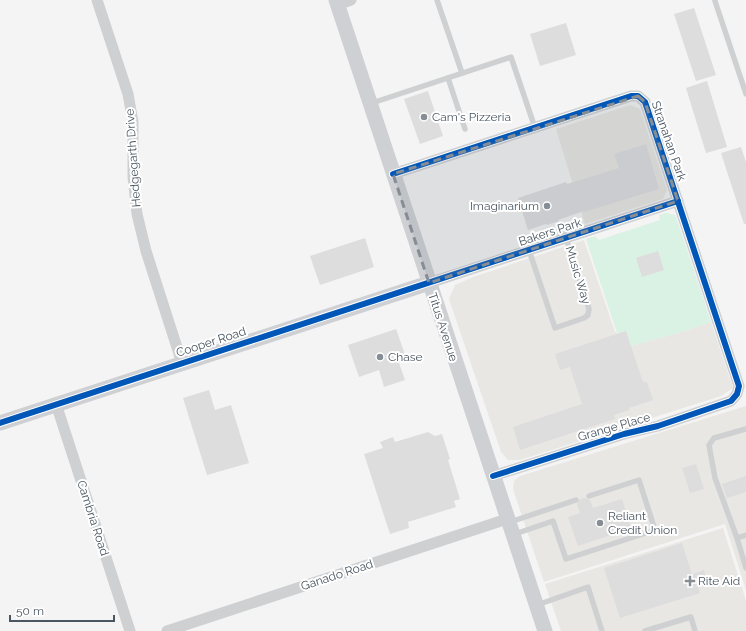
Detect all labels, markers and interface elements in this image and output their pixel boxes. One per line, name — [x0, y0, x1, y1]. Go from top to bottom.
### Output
street label: Stranahan Park — [649, 99, 689, 183]
street label: Hedgegarth Drive — [123, 108, 143, 208]
place label: Cam's Pizzeria — [432, 110, 511, 124]
marker: Cam's Pizzeria — [419, 112, 429, 122]
place label: Imaginarium — [470, 199, 539, 213]
marker: Imaginarium — [542, 201, 552, 211]
street label: Bakers Park — [517, 215, 584, 249]
street label: Music Way — [563, 244, 594, 306]
street label: Titus Avenue — [425, 291, 461, 363]
street label: Cooper Road — [174, 324, 248, 360]
place label: Chase — [388, 350, 423, 364]
marker: Chase — [375, 352, 385, 362]
street label: Grange Place — [576, 410, 652, 444]
street label: Cambria Road — [74, 479, 112, 557]
place label: Reliant Credit Union — [608, 509, 677, 537]
marker: Reliant Credit Union — [595, 518, 605, 528]
street label: Ganado Road — [299, 557, 375, 593]
place label: Rite Aid — [698, 574, 740, 588]
marker: Rite Aid — [685, 576, 695, 586]
scale bar — [10, 597, 114, 623]
text: 50 m — [16, 604, 44, 618]

